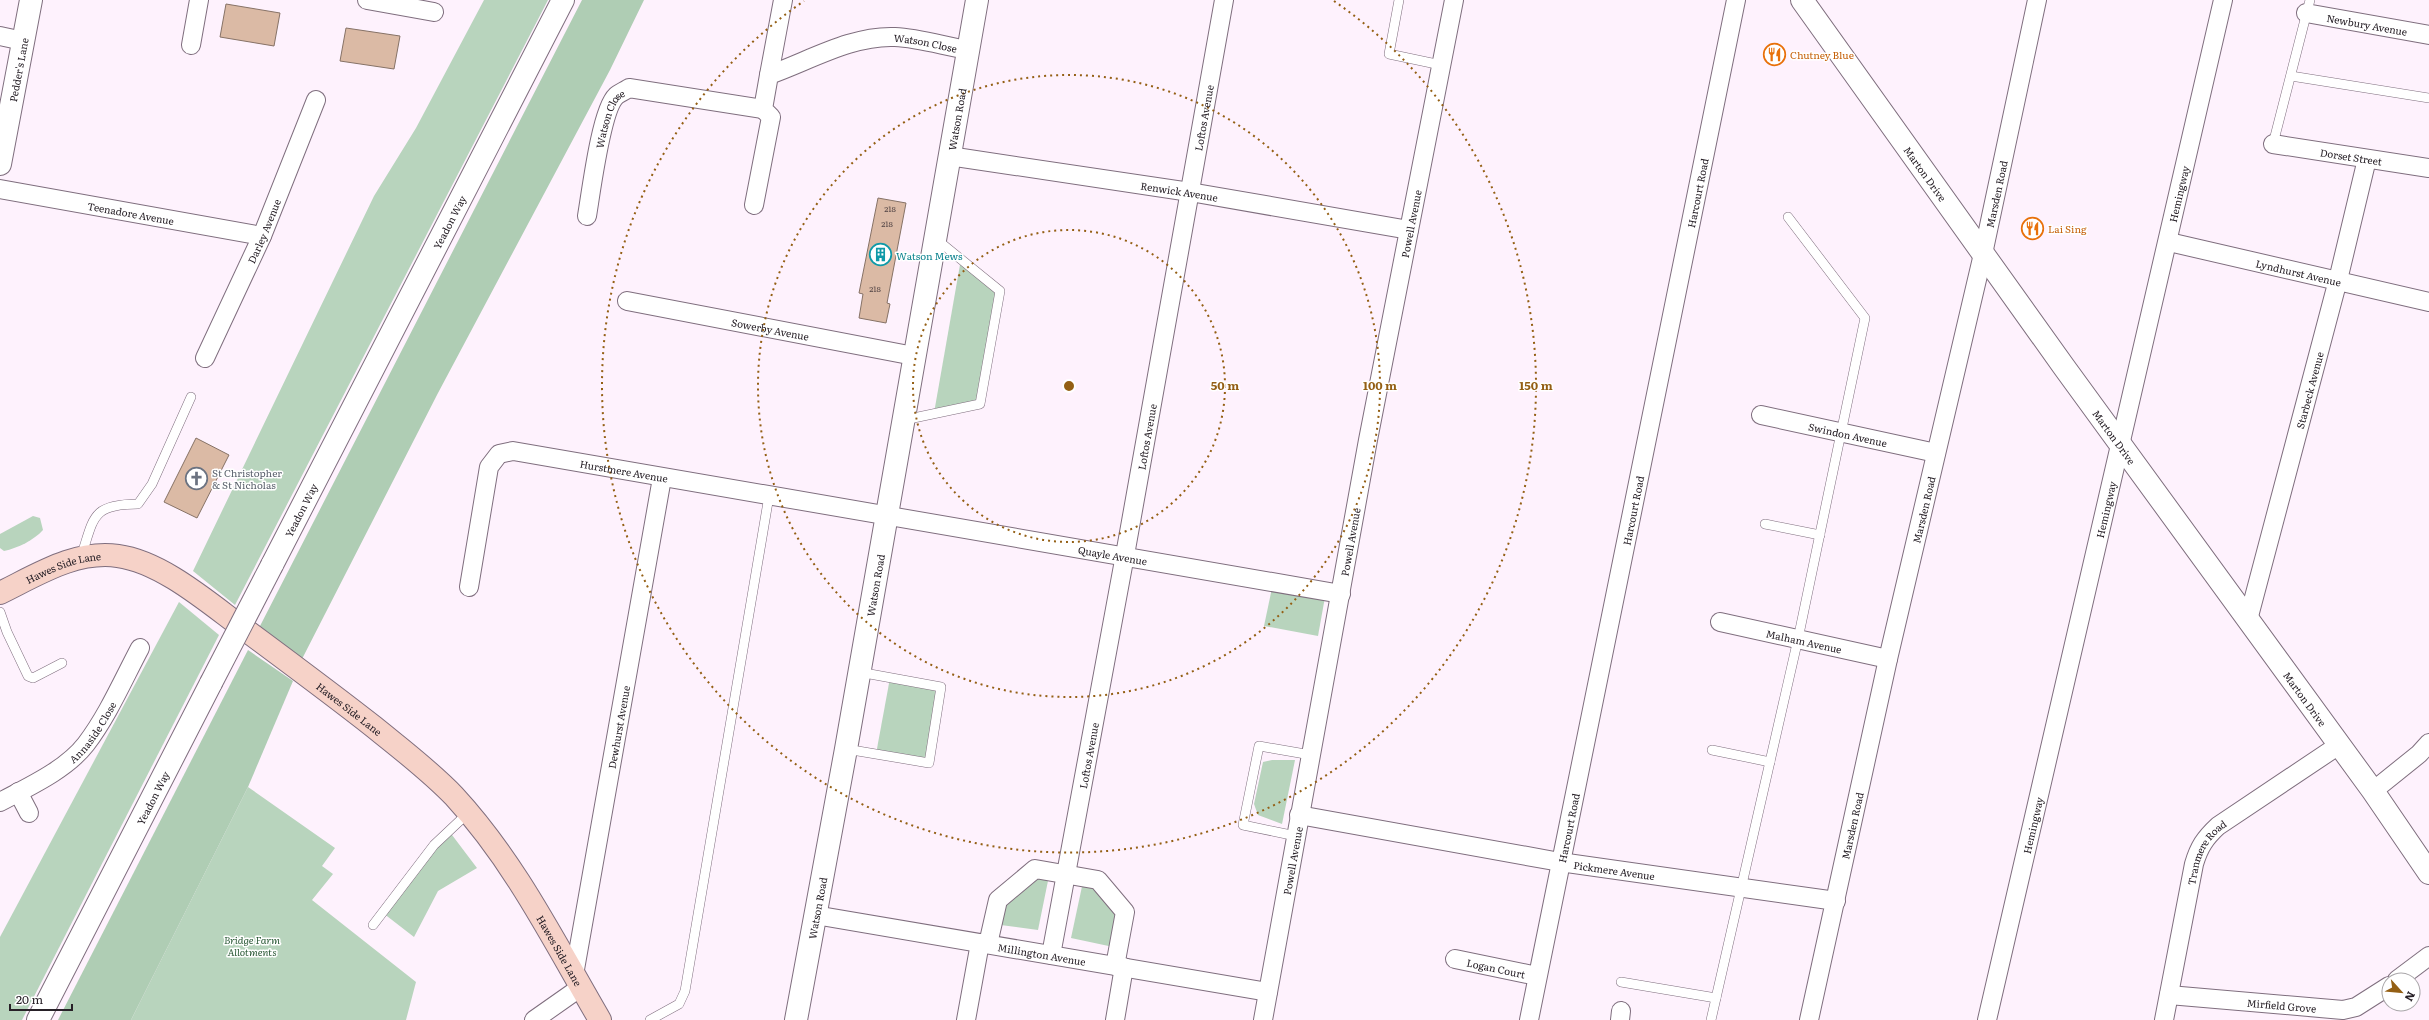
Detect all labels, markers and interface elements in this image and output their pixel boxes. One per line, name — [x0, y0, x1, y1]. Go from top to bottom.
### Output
street label: Newbury Avenue — [2326, 9, 2409, 38]
street label: Watson Close — [893, 29, 959, 55]
street label: Pedder's Lane — [4, 36, 31, 103]
restaurant icon: Chutney Blue — [1761, 41, 1787, 67]
place label: Chutney Blue — [1790, 47, 1854, 62]
street label: Loftos Avenue — [1190, 83, 1216, 152]
street label: Watson Close — [591, 85, 627, 149]
street label: Watson Road — [943, 87, 969, 151]
street label: Marton Drive — [1901, 143, 1951, 204]
street label: Dorset Street — [2319, 144, 2383, 168]
street label: Harcourt Road — [1682, 157, 1711, 229]
street label: Marsden Road — [1981, 159, 2010, 229]
street label: Hemingway — [2164, 164, 2192, 224]
street label: Renwick Avenue — [1140, 177, 1219, 204]
street label: Powell Avenue — [1396, 188, 1424, 259]
street label: Yeadon Way — [429, 192, 469, 251]
street label: Darley Avenue — [243, 196, 284, 265]
street label: Teenadore Avenue — [86, 197, 175, 228]
house number: 218 — [884, 203, 896, 214]
restaurant icon: Lai Sing — [2020, 215, 2046, 241]
house number: 218 — [881, 218, 893, 229]
place label: Lai Sing — [2048, 221, 2087, 236]
building icon: Watson Mews — [868, 242, 894, 268]
place label: Watson Mews — [896, 248, 963, 263]
street label: Lyndhurst Avenue — [2254, 255, 2343, 289]
house number: 218 — [869, 283, 881, 294]
street label: Sowerby Avenue — [730, 314, 810, 343]
street label: Starbeck Avenue — [2292, 350, 2326, 430]
text: 50 m — [1211, 376, 1239, 394]
text: 100 m — [1363, 376, 1397, 394]
text: 150 m — [1519, 376, 1553, 394]
centre of rings — [1062, 379, 1076, 393]
street label: Loftos Avenue — [1133, 402, 1159, 471]
street label: Marton Drive — [2090, 406, 2140, 467]
street label: Swindon Avenue — [1807, 418, 1889, 450]
street label: Hurstmere Avenue — [579, 455, 669, 485]
church icon: St Christopher & St Nicholas — [184, 465, 210, 491]
place label: St Christopher & St Nicholas — [212, 465, 282, 492]
street label: Harcourt Road — [1618, 474, 1647, 546]
street label: Marsden Road — [1908, 475, 1938, 545]
street label: Hemingway — [2091, 479, 2119, 539]
street label: Yeadon Way — [280, 480, 321, 539]
street label: Powell Avenue — [1336, 506, 1363, 577]
street label: Quayle Avenue — [1077, 541, 1148, 568]
street label: Hawes Side Lane — [23, 548, 101, 586]
street label: Watson Road — [862, 553, 887, 617]
street label: Malham Avenue — [1765, 625, 1843, 656]
street label: Marton Drive — [2280, 668, 2331, 729]
street label: Hawes Side Lane — [314, 678, 386, 739]
street label: Dewhurst Avenue — [603, 684, 633, 770]
street label: Annaside Close — [65, 698, 119, 766]
street label: Loftos Avenue — [1074, 721, 1101, 790]
street label: Yeadon Way — [132, 768, 172, 827]
street label: Marsden Road — [1837, 791, 1866, 861]
street label: Harcourt Road — [1554, 792, 1582, 864]
street label: Hemingway — [2018, 795, 2046, 855]
street label: Tranmere Road — [2183, 815, 2229, 886]
street label: Powell Avenue — [1278, 825, 1305, 896]
street label: Pickmere Avenue — [1573, 857, 1656, 883]
street label: Watson Road — [804, 876, 830, 940]
street label: Hawes Side Lane — [534, 912, 586, 988]
park label: Bridge Farm Allotments — [224, 932, 280, 959]
street label: Millington Avenue — [997, 939, 1087, 968]
street label: Logan Court — [1465, 954, 1527, 981]
north arrow — [2381, 972, 2421, 1012]
scale bar — [10, 986, 72, 1012]
text: N — [2402, 989, 2420, 1005]
text: 20 m — [16, 990, 43, 1008]
street label: Mirfield Grove — [2246, 994, 2317, 1015]

